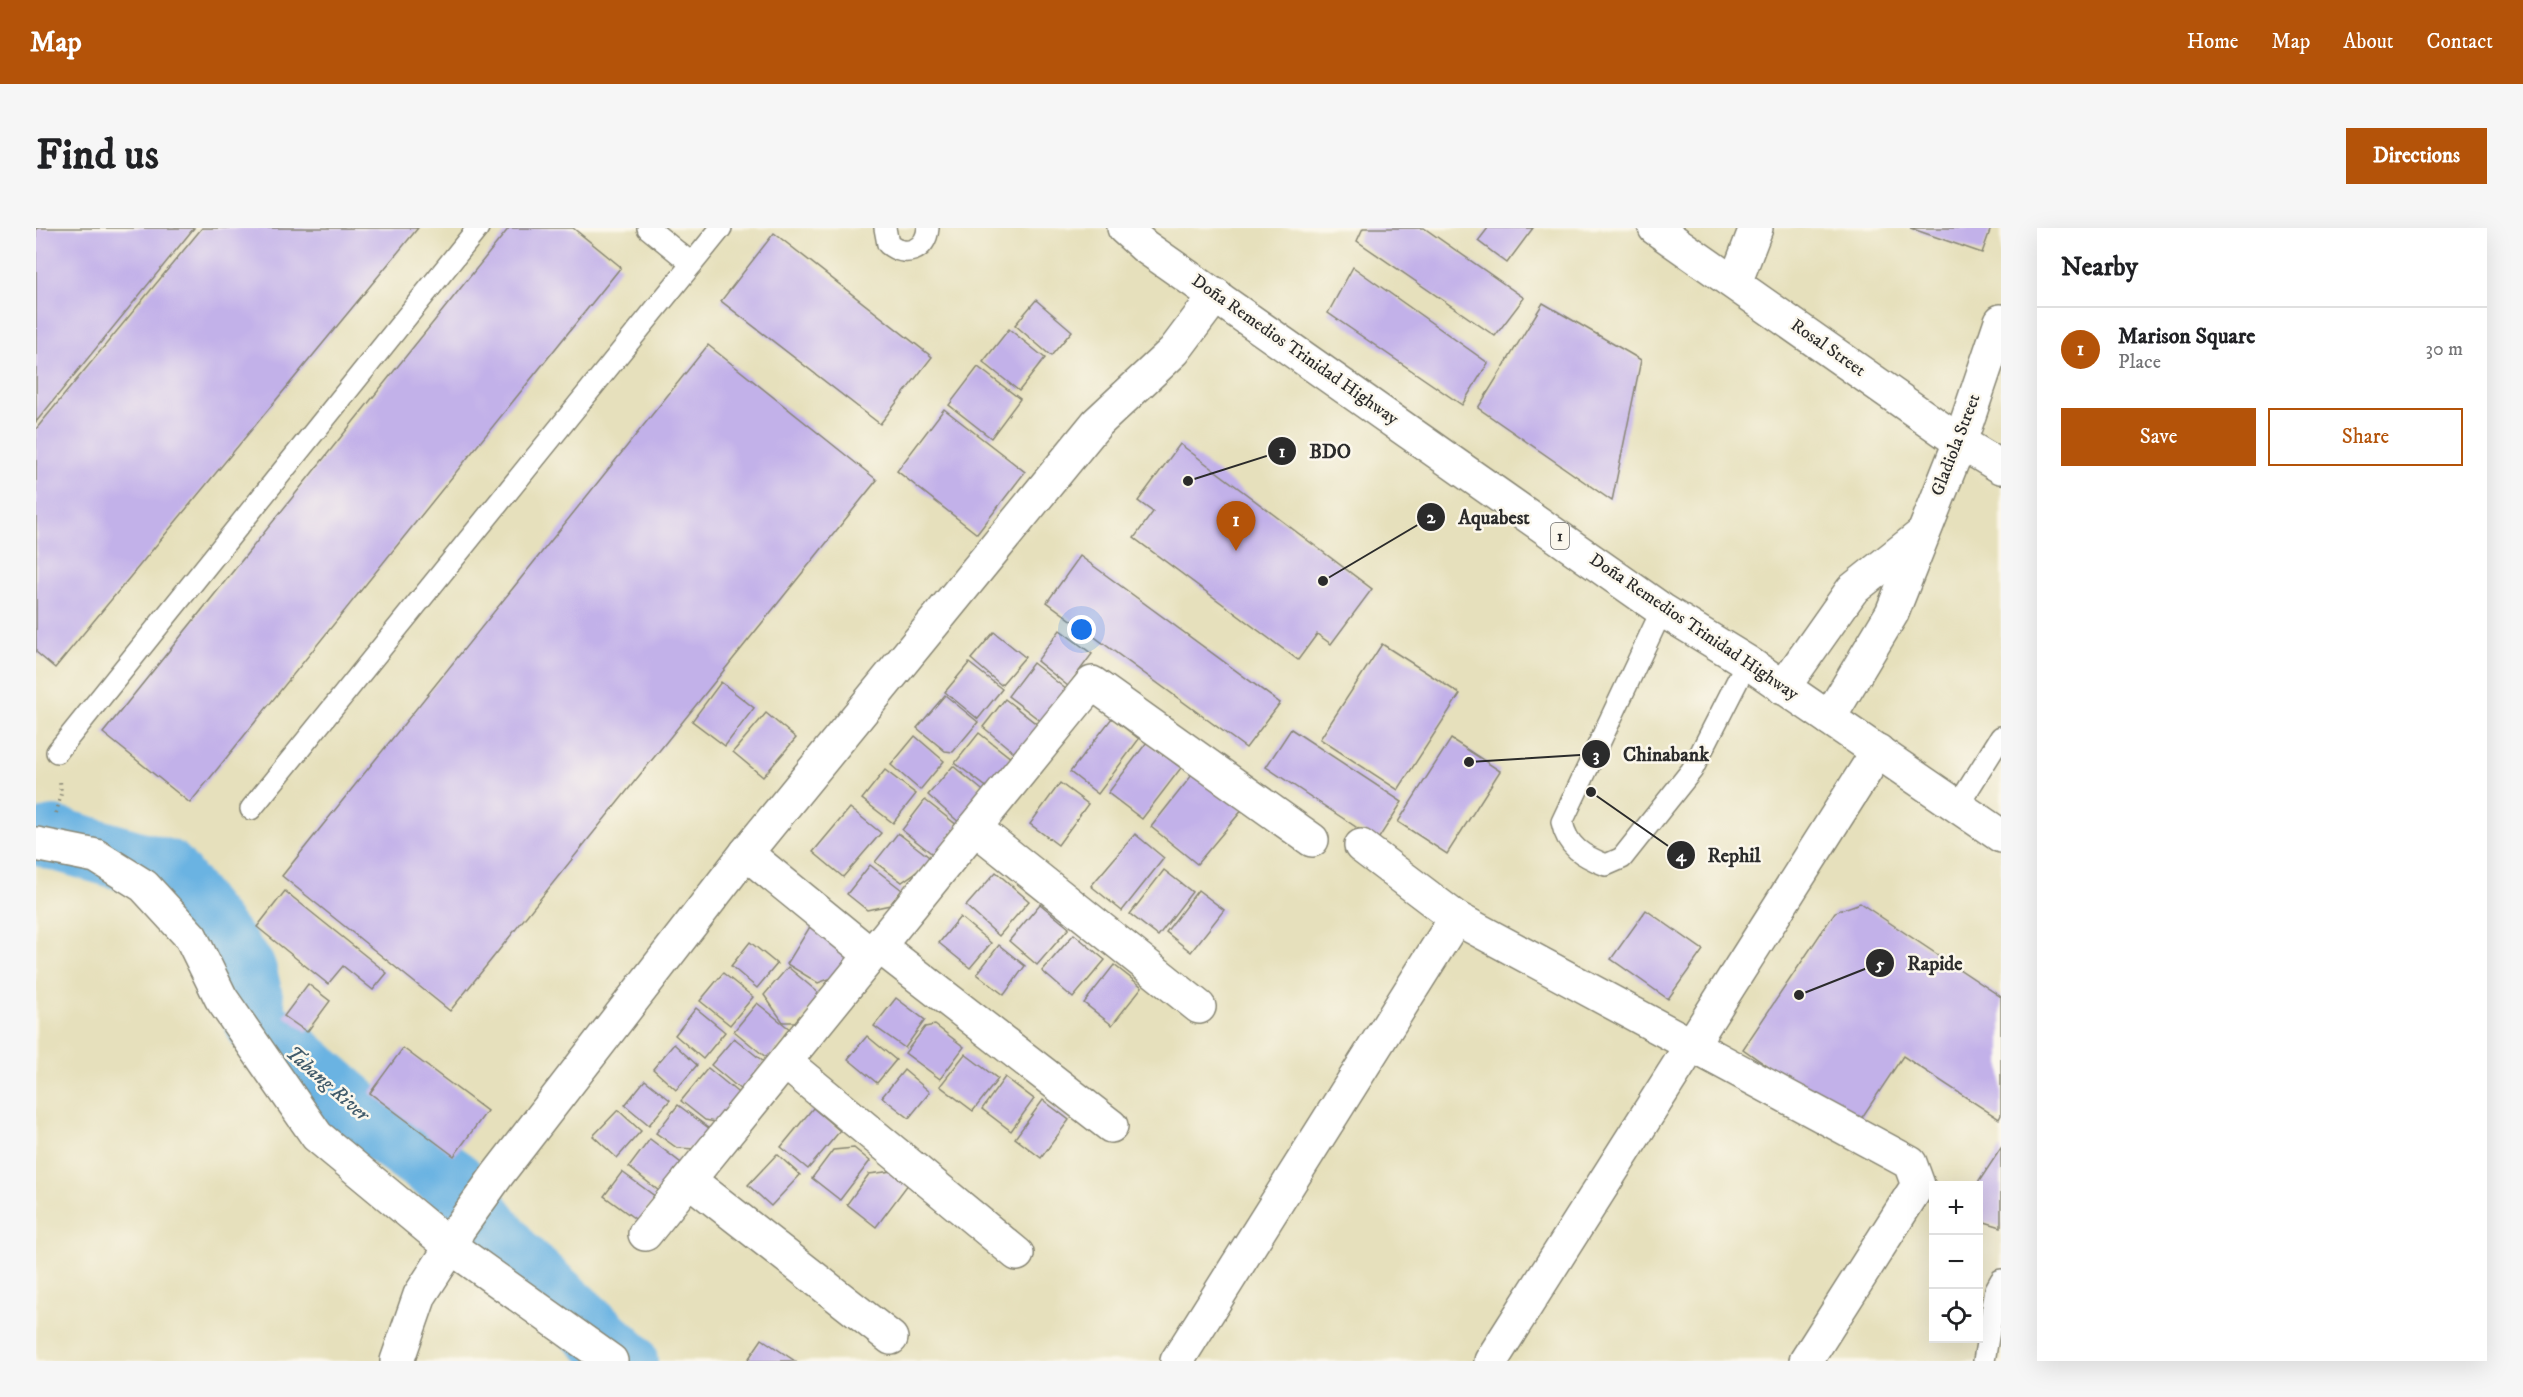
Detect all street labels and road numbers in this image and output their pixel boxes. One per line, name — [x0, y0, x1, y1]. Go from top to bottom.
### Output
street label: Doña Remedios Trinidad Highway — [1187, 270, 1403, 430]
street label: Rosal Street — [1786, 314, 1870, 382]
street label: Gladiola Street — [1926, 391, 1986, 499]
road number: 1 — [1551, 523, 1569, 549]
street label: Doña Remedios Trinidad Highway — [1585, 549, 1803, 706]

